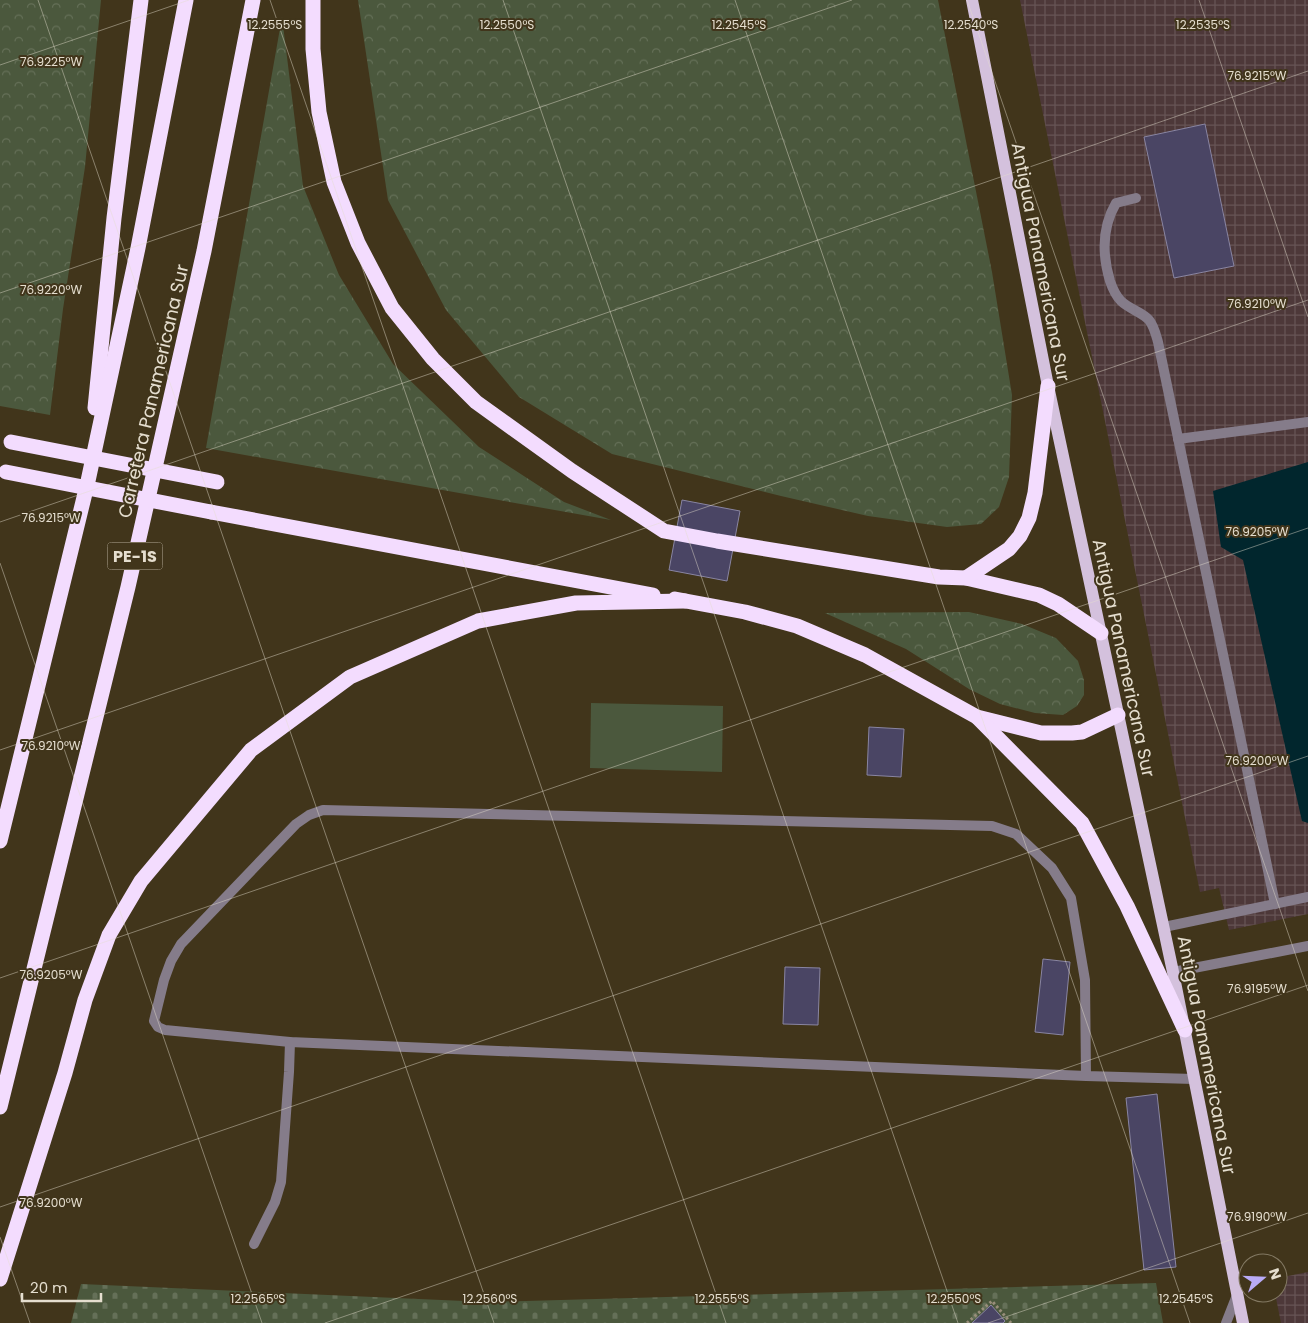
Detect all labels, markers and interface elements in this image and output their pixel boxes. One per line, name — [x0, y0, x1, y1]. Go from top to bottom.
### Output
text: 12.2555°S — [248, 16, 302, 33]
text: 12.2550°S — [480, 16, 534, 33]
text: 12.2545°S — [712, 16, 766, 33]
text: 12.2540°S — [944, 16, 998, 33]
text: 12.2535°S — [1176, 16, 1230, 33]
text: 76.9225°W — [20, 53, 82, 70]
text: 76.9215°W — [1227, 67, 1287, 84]
street label: Antigua Panamericana Sur — [1006, 140, 1076, 384]
street label: Carretera Panamericana Sur — [112, 261, 194, 520]
text: 76.9220°W — [20, 281, 82, 298]
text: 76.9210°W — [1227, 295, 1287, 312]
text: 76.9215°W — [21, 509, 81, 526]
text: 76.9205°W — [1226, 523, 1289, 540]
street label: Antigua Panamericana Sur — [1087, 537, 1162, 780]
road number: PE-1S — [108, 542, 162, 570]
text: 76.9210°W — [21, 737, 81, 754]
text: 76.9200°W — [1226, 752, 1289, 769]
street label: Antigua Panamericana Sur — [1172, 933, 1242, 1177]
text: 76.9205°W — [20, 966, 83, 983]
text: 76.9195°W — [1227, 980, 1287, 997]
text: 76.9200°W — [20, 1194, 83, 1211]
text: 76.9190°W — [1227, 1208, 1287, 1225]
north arrow — [1238, 1253, 1288, 1303]
text: N — [1264, 1266, 1286, 1282]
scale bar — [22, 1270, 101, 1302]
text: 20 m — [30, 1277, 68, 1298]
text: 12.2565°S — [231, 1290, 285, 1307]
text: 12.2560°S — [463, 1290, 517, 1307]
text: 12.2555°S — [695, 1290, 749, 1307]
text: 12.2550°S — [927, 1290, 981, 1307]
text: 12.2545°S — [1159, 1290, 1213, 1307]

